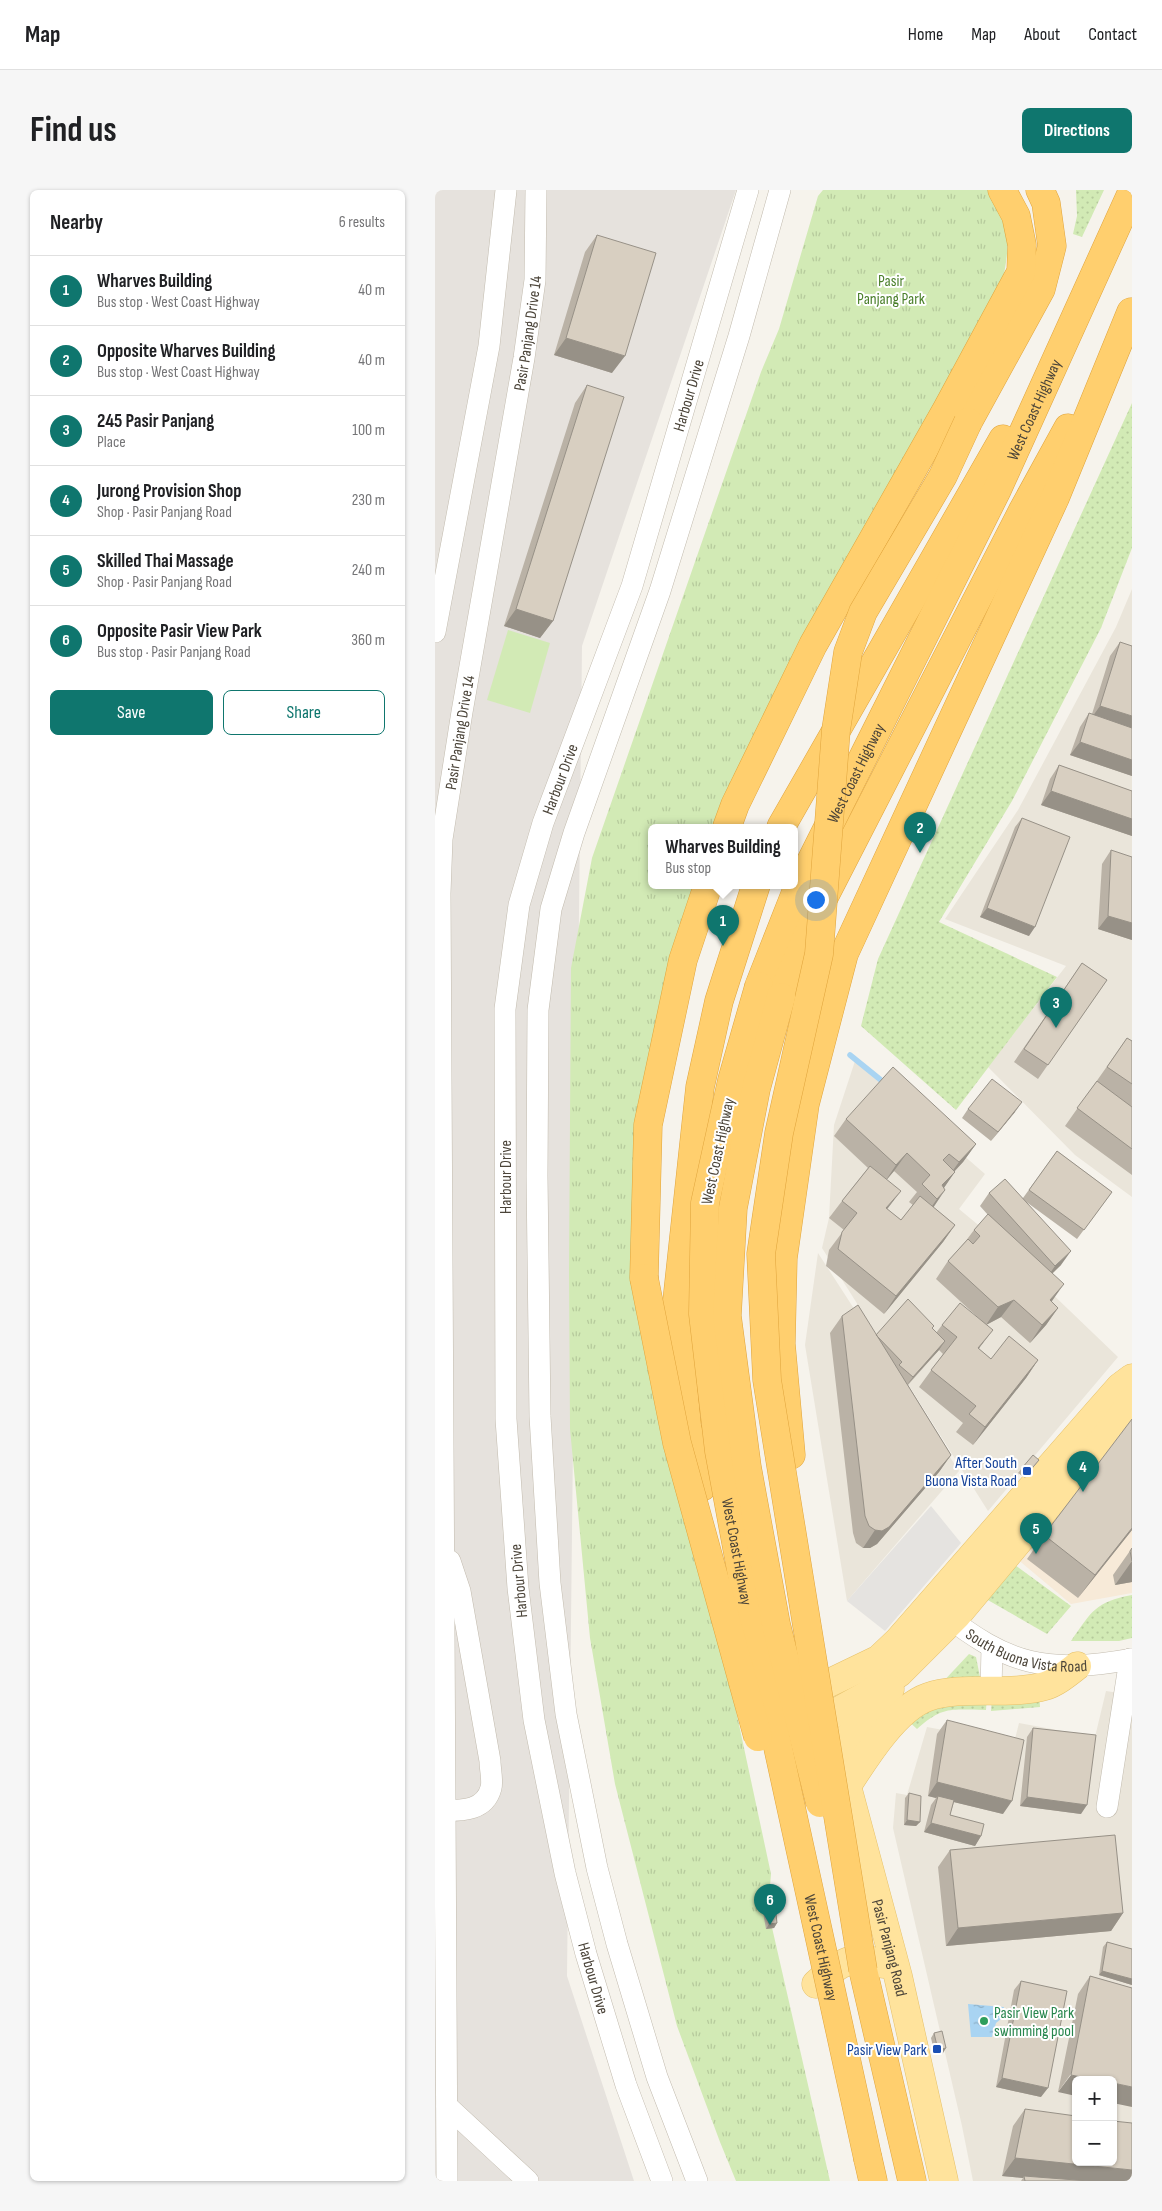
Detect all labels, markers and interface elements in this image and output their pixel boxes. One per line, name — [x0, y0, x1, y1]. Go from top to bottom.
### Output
text: Map — [25, 20, 60, 49]
text: Home — [908, 24, 943, 45]
text: Map — [971, 24, 996, 45]
text: About — [1024, 24, 1060, 45]
text: Contact — [1088, 24, 1137, 45]
button: Directions — [1022, 108, 1132, 153]
text: Find us — [30, 109, 117, 152]
text: Nearby — [50, 210, 103, 235]
text: 6 results — [339, 213, 385, 232]
text: Wharves Building — [97, 270, 212, 293]
park label: Pasir Panjang Park — [857, 272, 925, 309]
street label: Pasir Panjang Drive 14 — [510, 275, 546, 392]
text: 1 — [63, 281, 69, 300]
text: 40 m — [358, 281, 385, 300]
text: Bus stop · West Coast Highway — [97, 293, 260, 312]
text: Opposite Wharves Building — [97, 340, 275, 363]
text: 2 — [62, 351, 70, 370]
text: 40 m — [358, 351, 385, 370]
street label: Harbour Drive — [670, 357, 709, 434]
street label: West Coast Highway — [1004, 357, 1066, 463]
text: Bus stop · West Coast Highway — [97, 363, 260, 382]
text: 245 Pasir Panjang — [97, 410, 214, 433]
text: 3 — [62, 421, 70, 440]
text: 100 m — [352, 421, 385, 440]
text: Place — [97, 433, 126, 452]
text: Jurong Provision Shop — [97, 480, 241, 503]
text: 4 — [62, 491, 70, 510]
text: 230 m — [352, 491, 385, 510]
text: Shop · Pasir Panjang Road — [97, 503, 232, 522]
text: Skilled Thai Massage — [97, 550, 234, 573]
text: 5 — [62, 561, 70, 580]
text: 240 m — [352, 561, 385, 580]
text: Shop · Pasir Panjang Road — [97, 573, 232, 592]
text: Opposite Pasir View Park — [97, 620, 262, 643]
text: 6 — [62, 631, 70, 650]
text: 360 m — [351, 631, 385, 650]
text: Bus stop · Pasir Panjang Road — [97, 643, 251, 662]
street label: Pasir Panjang Drive 14 — [442, 674, 479, 791]
button: Save — [50, 690, 213, 735]
button: Share — [223, 690, 385, 735]
street label: West Coast Highway — [824, 721, 889, 826]
street label: Harbour Drive — [539, 742, 583, 818]
pin: 2 — [904, 812, 936, 853]
popup — [648, 824, 798, 889]
text: Wharves Building — [665, 836, 781, 859]
text: Bus stop — [665, 859, 711, 878]
your location — [803, 887, 829, 913]
pin: 1 — [707, 905, 739, 946]
pin: 3 — [1040, 987, 1072, 1028]
street label: West Coast Highway — [698, 1096, 739, 1206]
street label: Harbour Drive — [497, 1140, 516, 1214]
pin: 4 — [1067, 1451, 1099, 1492]
place label: After South Buona Vista Road — [925, 1454, 1017, 1491]
marker: After South Buona Vista Road — [1021, 1465, 1033, 1477]
street label: West Coast Highway — [717, 1497, 755, 1607]
pin: 5 — [1020, 1513, 1052, 1554]
street label: Harbour Drive — [507, 1543, 532, 1619]
street label: South Buona Vista Road — [962, 1625, 1088, 1677]
pin: 6 — [754, 1884, 786, 1925]
street label: West Coast Highway — [799, 1893, 841, 2003]
street label: Pasir Panjang Road — [867, 1897, 910, 1998]
street label: Harbour Drive — [573, 1940, 612, 2017]
place label: Pasir View Park swimming pool — [994, 2004, 1074, 2041]
marker: Pasir View Park swimming pool — [978, 2015, 990, 2027]
place label: Pasir View Park — [847, 2041, 927, 2060]
marker: Pasir View Park — [931, 2043, 943, 2055]
map controls — [1072, 2076, 1117, 2166]
button: + — [1072, 2076, 1117, 2121]
button: − — [1072, 2121, 1117, 2166]

